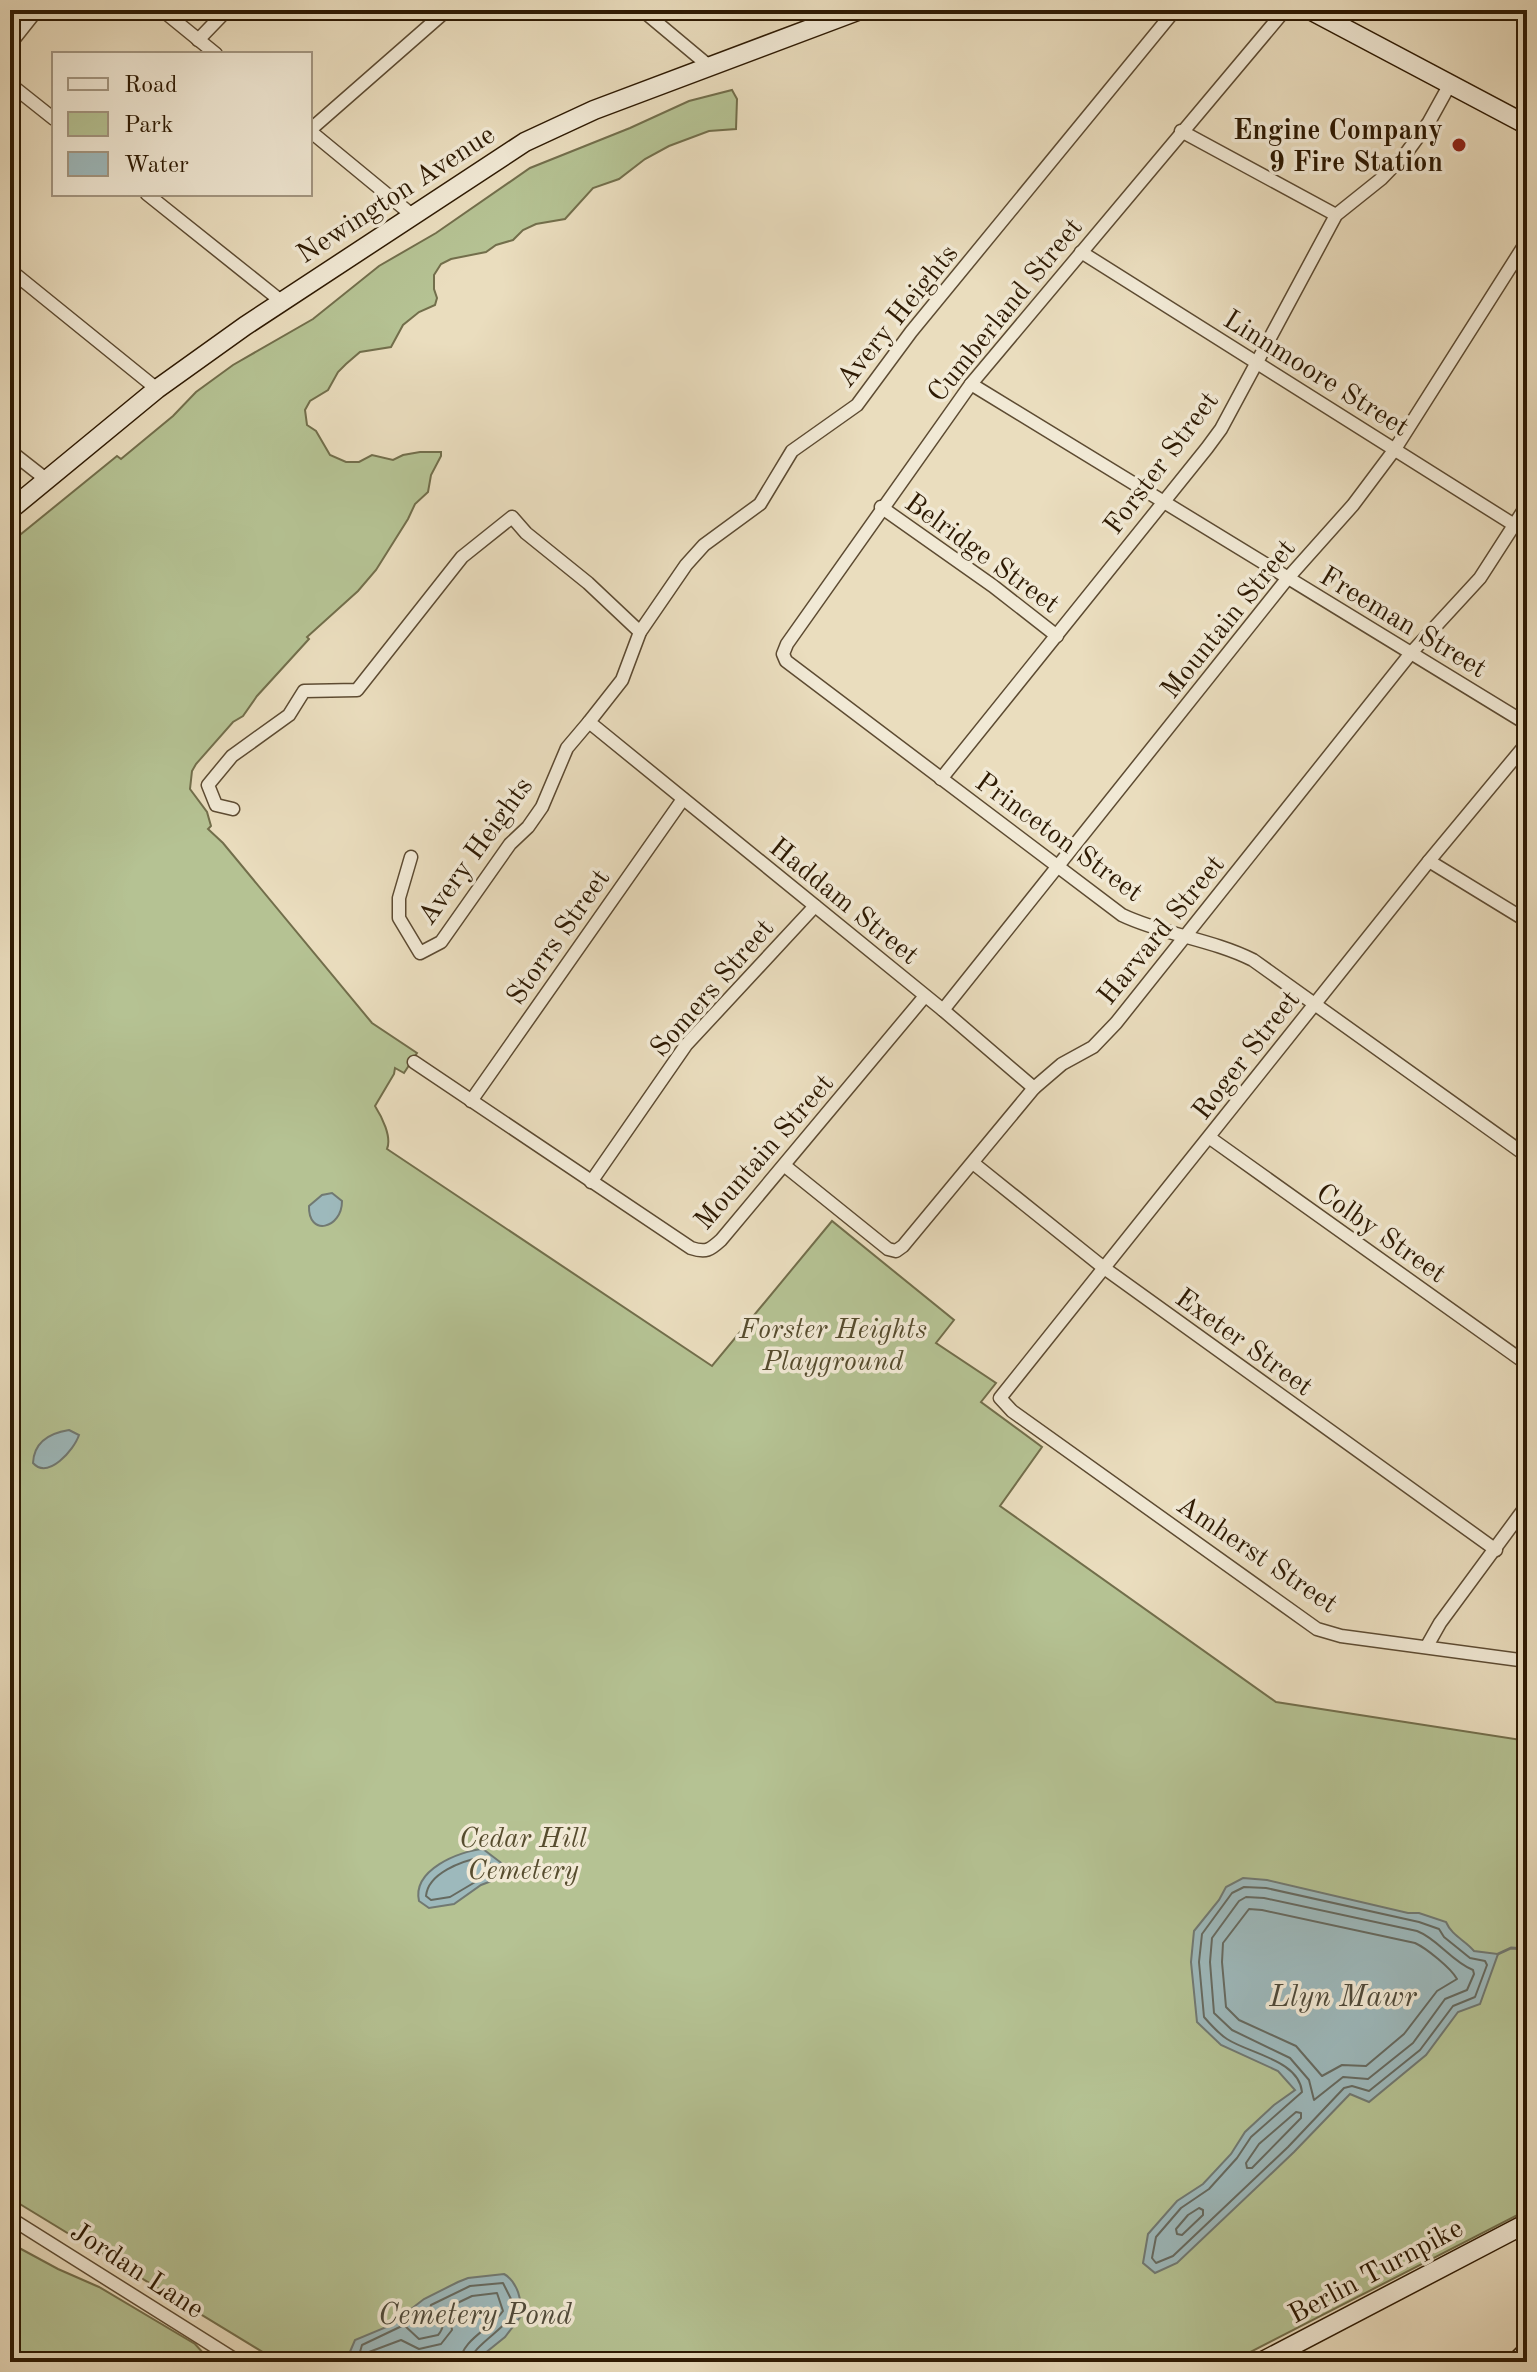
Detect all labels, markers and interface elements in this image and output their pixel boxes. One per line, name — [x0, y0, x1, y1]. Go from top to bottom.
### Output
legend — [52, 52, 312, 196]
text: Road — [124, 74, 177, 98]
text: Park — [124, 114, 173, 138]
place label: Engine Company 9 Fire Station — [1233, 118, 1443, 178]
street label: Newington Avenue — [293, 121, 501, 270]
marker: Engine Company 9 Fire Station — [1450, 136, 1468, 154]
text: Water — [124, 154, 189, 178]
street label: Cumberland Street — [924, 214, 1089, 408]
street label: Avery Heights — [832, 240, 964, 394]
street label: Linnmoore Street — [1218, 306, 1413, 443]
street label: Forster Street — [1100, 387, 1225, 540]
street label: Belridge Street — [899, 489, 1064, 620]
street label: Mountain Street — [1157, 535, 1302, 705]
street label: Freeman Street — [1314, 563, 1491, 684]
street label: Princeton Street — [969, 769, 1147, 908]
street label: Avery Heights — [414, 773, 539, 931]
street label: Haddam Street — [763, 834, 923, 971]
street label: Harvard Street — [1094, 851, 1231, 1011]
street label: Storrs Street — [503, 865, 616, 1011]
street label: Somers Street — [646, 915, 780, 1063]
street label: Roger Street — [1188, 986, 1306, 1126]
street label: Mountain Street — [690, 1070, 840, 1236]
street label: Colby Street — [1310, 1180, 1450, 1289]
street label: Exeter Street — [1169, 1284, 1317, 1402]
park label: Forster Heights Playground — [738, 1317, 927, 1377]
street label: Amherst Street — [1171, 1492, 1342, 1619]
park label: Cedar Hill Cemetery — [459, 1826, 587, 1886]
water label: Llyn Mawr — [1268, 1983, 1418, 2013]
street label: Berlin Turnpike — [1285, 2215, 1468, 2330]
street label: Jordan Lane — [65, 2218, 208, 2325]
water label: Cemetery Pond — [378, 2301, 573, 2331]

